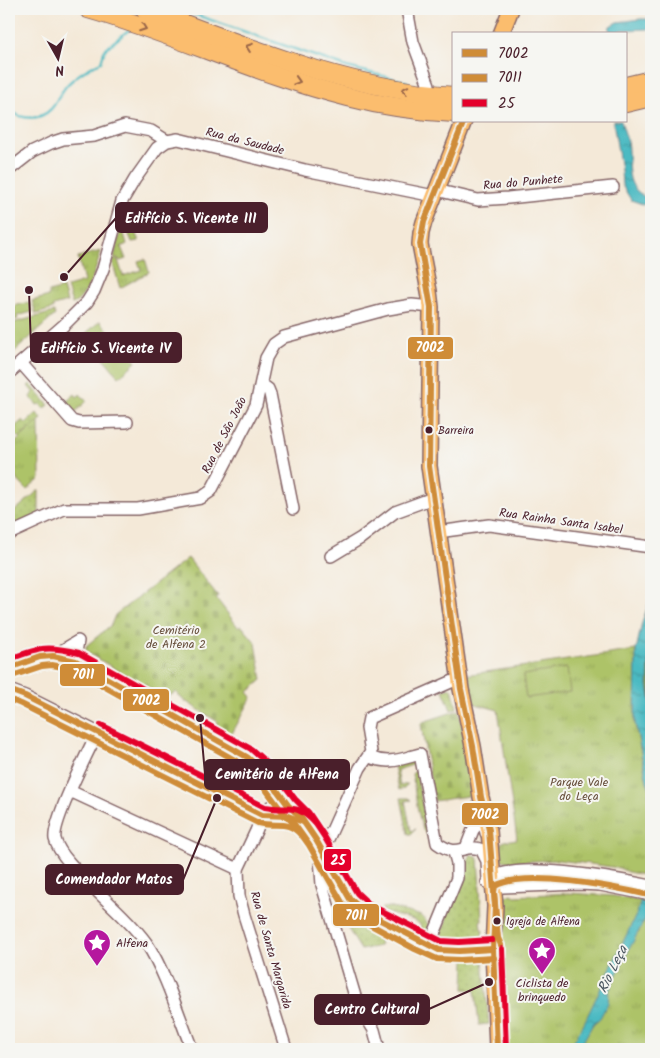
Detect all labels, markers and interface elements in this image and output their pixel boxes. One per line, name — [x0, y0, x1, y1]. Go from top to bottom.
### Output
one-way arrow — [138, 22, 147, 32]
north arrow — [32, 32, 82, 82]
legend — [452, 32, 628, 122]
text: 7002 — [498, 42, 529, 66]
one-way arrow — [245, 43, 254, 53]
text: N — [54, 58, 66, 81]
text: 7011 — [498, 66, 522, 90]
one-way arrow — [292, 76, 300, 86]
one-way arrow — [401, 85, 410, 95]
text: 25 — [498, 92, 516, 116]
street label: Rua da Saudade — [204, 123, 287, 161]
street label: Rua do Punhete — [482, 169, 564, 195]
callout: Edifício S. Vicente III — [116, 203, 267, 232]
text: Edifício S. Vicente III — [125, 208, 257, 230]
callout: Edifício S. Vicente IV — [31, 333, 181, 362]
line badge: 7002 — [407, 336, 454, 360]
text: 7002 — [415, 337, 445, 359]
text: Edifício S. Vicente IV — [41, 338, 173, 360]
street label: Rua de São João — [197, 394, 252, 477]
place label: Barreira — [438, 422, 474, 440]
marker: Barreira — [424, 425, 434, 435]
street label: Rua Rainha Santa Isabel — [498, 503, 624, 540]
park label: Cemitério de Alfena 2 — [146, 621, 206, 654]
line badge: 7011 — [59, 663, 106, 687]
text: 7011 — [72, 664, 95, 686]
line badge: 7002 — [122, 688, 170, 712]
text: 7002 — [131, 690, 161, 712]
callout: Cemitério de Alfena — [205, 760, 349, 789]
text: Cemitério de Alfena — [215, 764, 339, 786]
park label: Parque Vale do Leça — [550, 773, 609, 806]
line badge: 7002 — [461, 802, 509, 826]
text: 7002 — [470, 804, 500, 826]
line badge: 25 — [323, 848, 352, 872]
text: 25 — [330, 850, 348, 872]
callout: Comendador Matos — [46, 865, 183, 894]
text: Comendador Matos — [55, 869, 173, 891]
street label: Rua de Santa Margarida — [245, 889, 297, 1012]
line badge: 7011 — [332, 903, 380, 927]
text: 7011 — [345, 905, 368, 927]
place label: Igreja de Alfena — [506, 913, 580, 931]
marker: Igreja de Alfena — [492, 916, 502, 926]
place icon: Alfena — [82, 928, 112, 967]
place label: Alfena — [116, 934, 149, 953]
place icon: Ciclista de brinquedo — [527, 936, 557, 975]
water label: Rio Leça — [592, 941, 634, 997]
place label: Ciclista de brinquedo — [516, 974, 569, 1007]
callout: Centro Cultural — [315, 995, 429, 1024]
text: Centro Cultural — [325, 999, 420, 1021]

